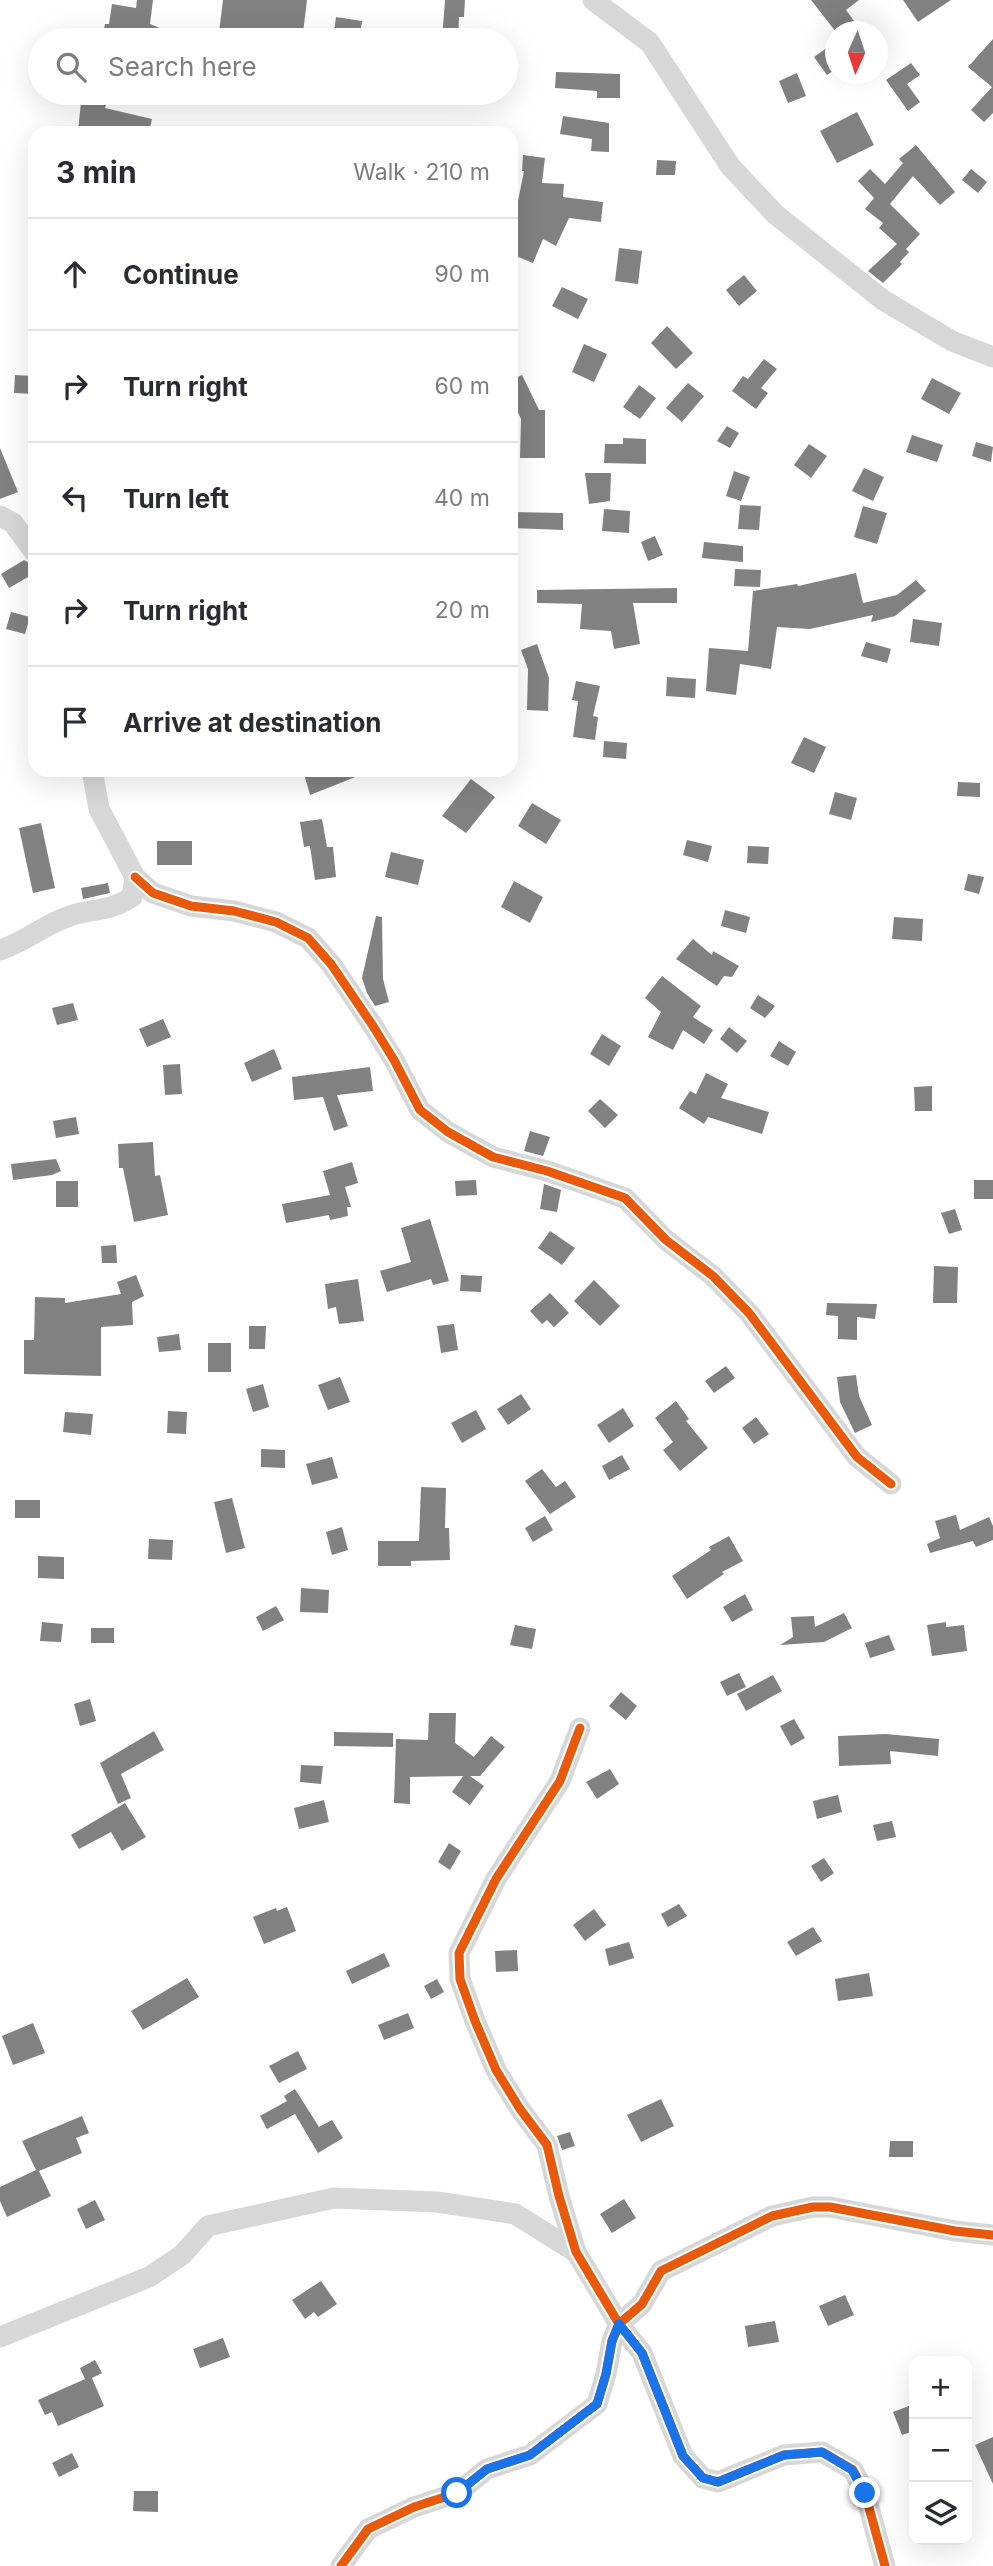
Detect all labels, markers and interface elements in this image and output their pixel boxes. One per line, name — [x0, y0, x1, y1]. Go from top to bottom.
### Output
north arrow — [825, 21, 888, 84]
search box — [28, 28, 518, 105]
icon: search — [52, 48, 90, 86]
text: Search here — [108, 51, 257, 82]
text: 3 min — [56, 154, 137, 190]
text: Walk · 210 m — [353, 158, 490, 186]
icon: ahead — [56, 255, 94, 293]
text: Continue — [123, 259, 239, 290]
text: 90 m — [435, 260, 490, 288]
icon: right — [56, 367, 94, 405]
text: Turn right — [123, 371, 248, 402]
text: 60 m — [435, 372, 490, 400]
icon: left — [56, 479, 94, 517]
text: Turn left — [123, 483, 229, 514]
text: 40 m — [434, 484, 490, 512]
icon: right — [56, 591, 94, 629]
text: Turn right — [123, 595, 248, 626]
text: 20 m — [435, 596, 490, 624]
icon: arrive — [56, 703, 94, 741]
text: Arrive at destination — [123, 707, 382, 738]
map controls — [909, 2356, 972, 2545]
button: + — [909, 2356, 972, 2419]
button: − — [909, 2419, 972, 2482]
route start — [441, 2477, 472, 2508]
route end — [849, 2477, 880, 2508]
button: layers — [909, 2482, 972, 2545]

